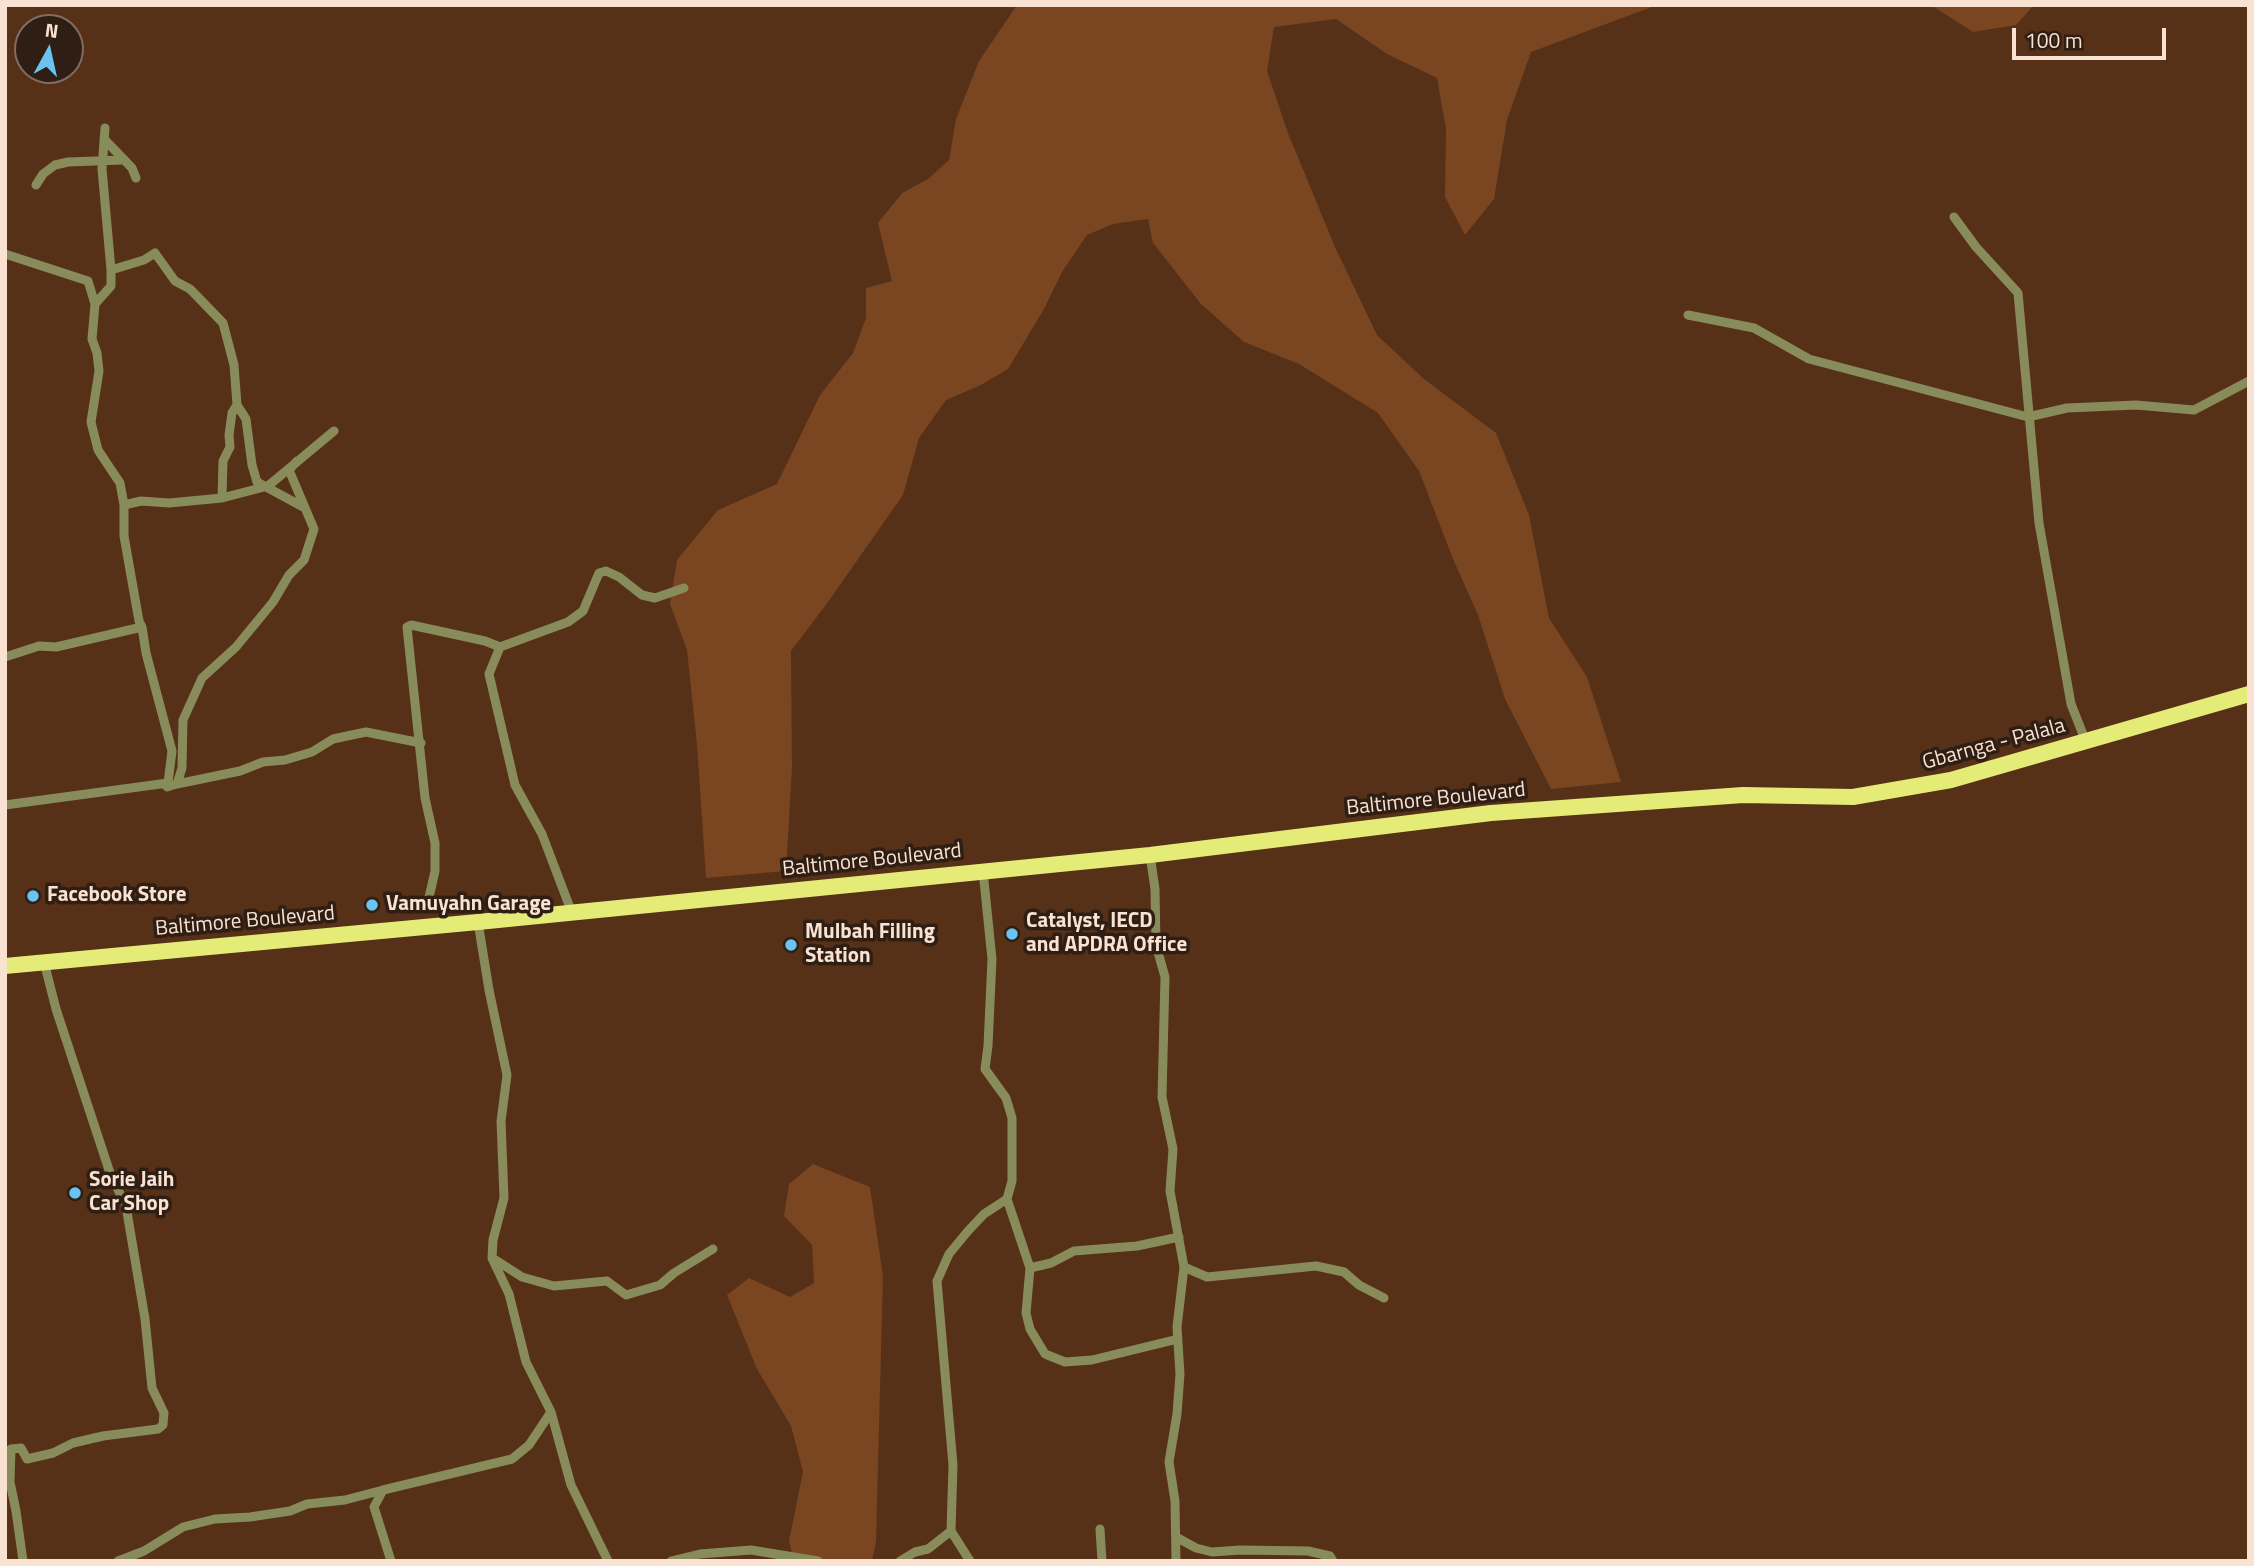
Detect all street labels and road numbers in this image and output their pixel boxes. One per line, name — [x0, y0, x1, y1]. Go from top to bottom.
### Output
street label: Gbarnga - Palala — [1920, 714, 2068, 776]
street label: Baltimore Boulevard — [1345, 778, 1527, 822]
street label: Baltimore Boulevard — [781, 839, 963, 883]
street label: Baltimore Boulevard — [154, 902, 336, 942]

